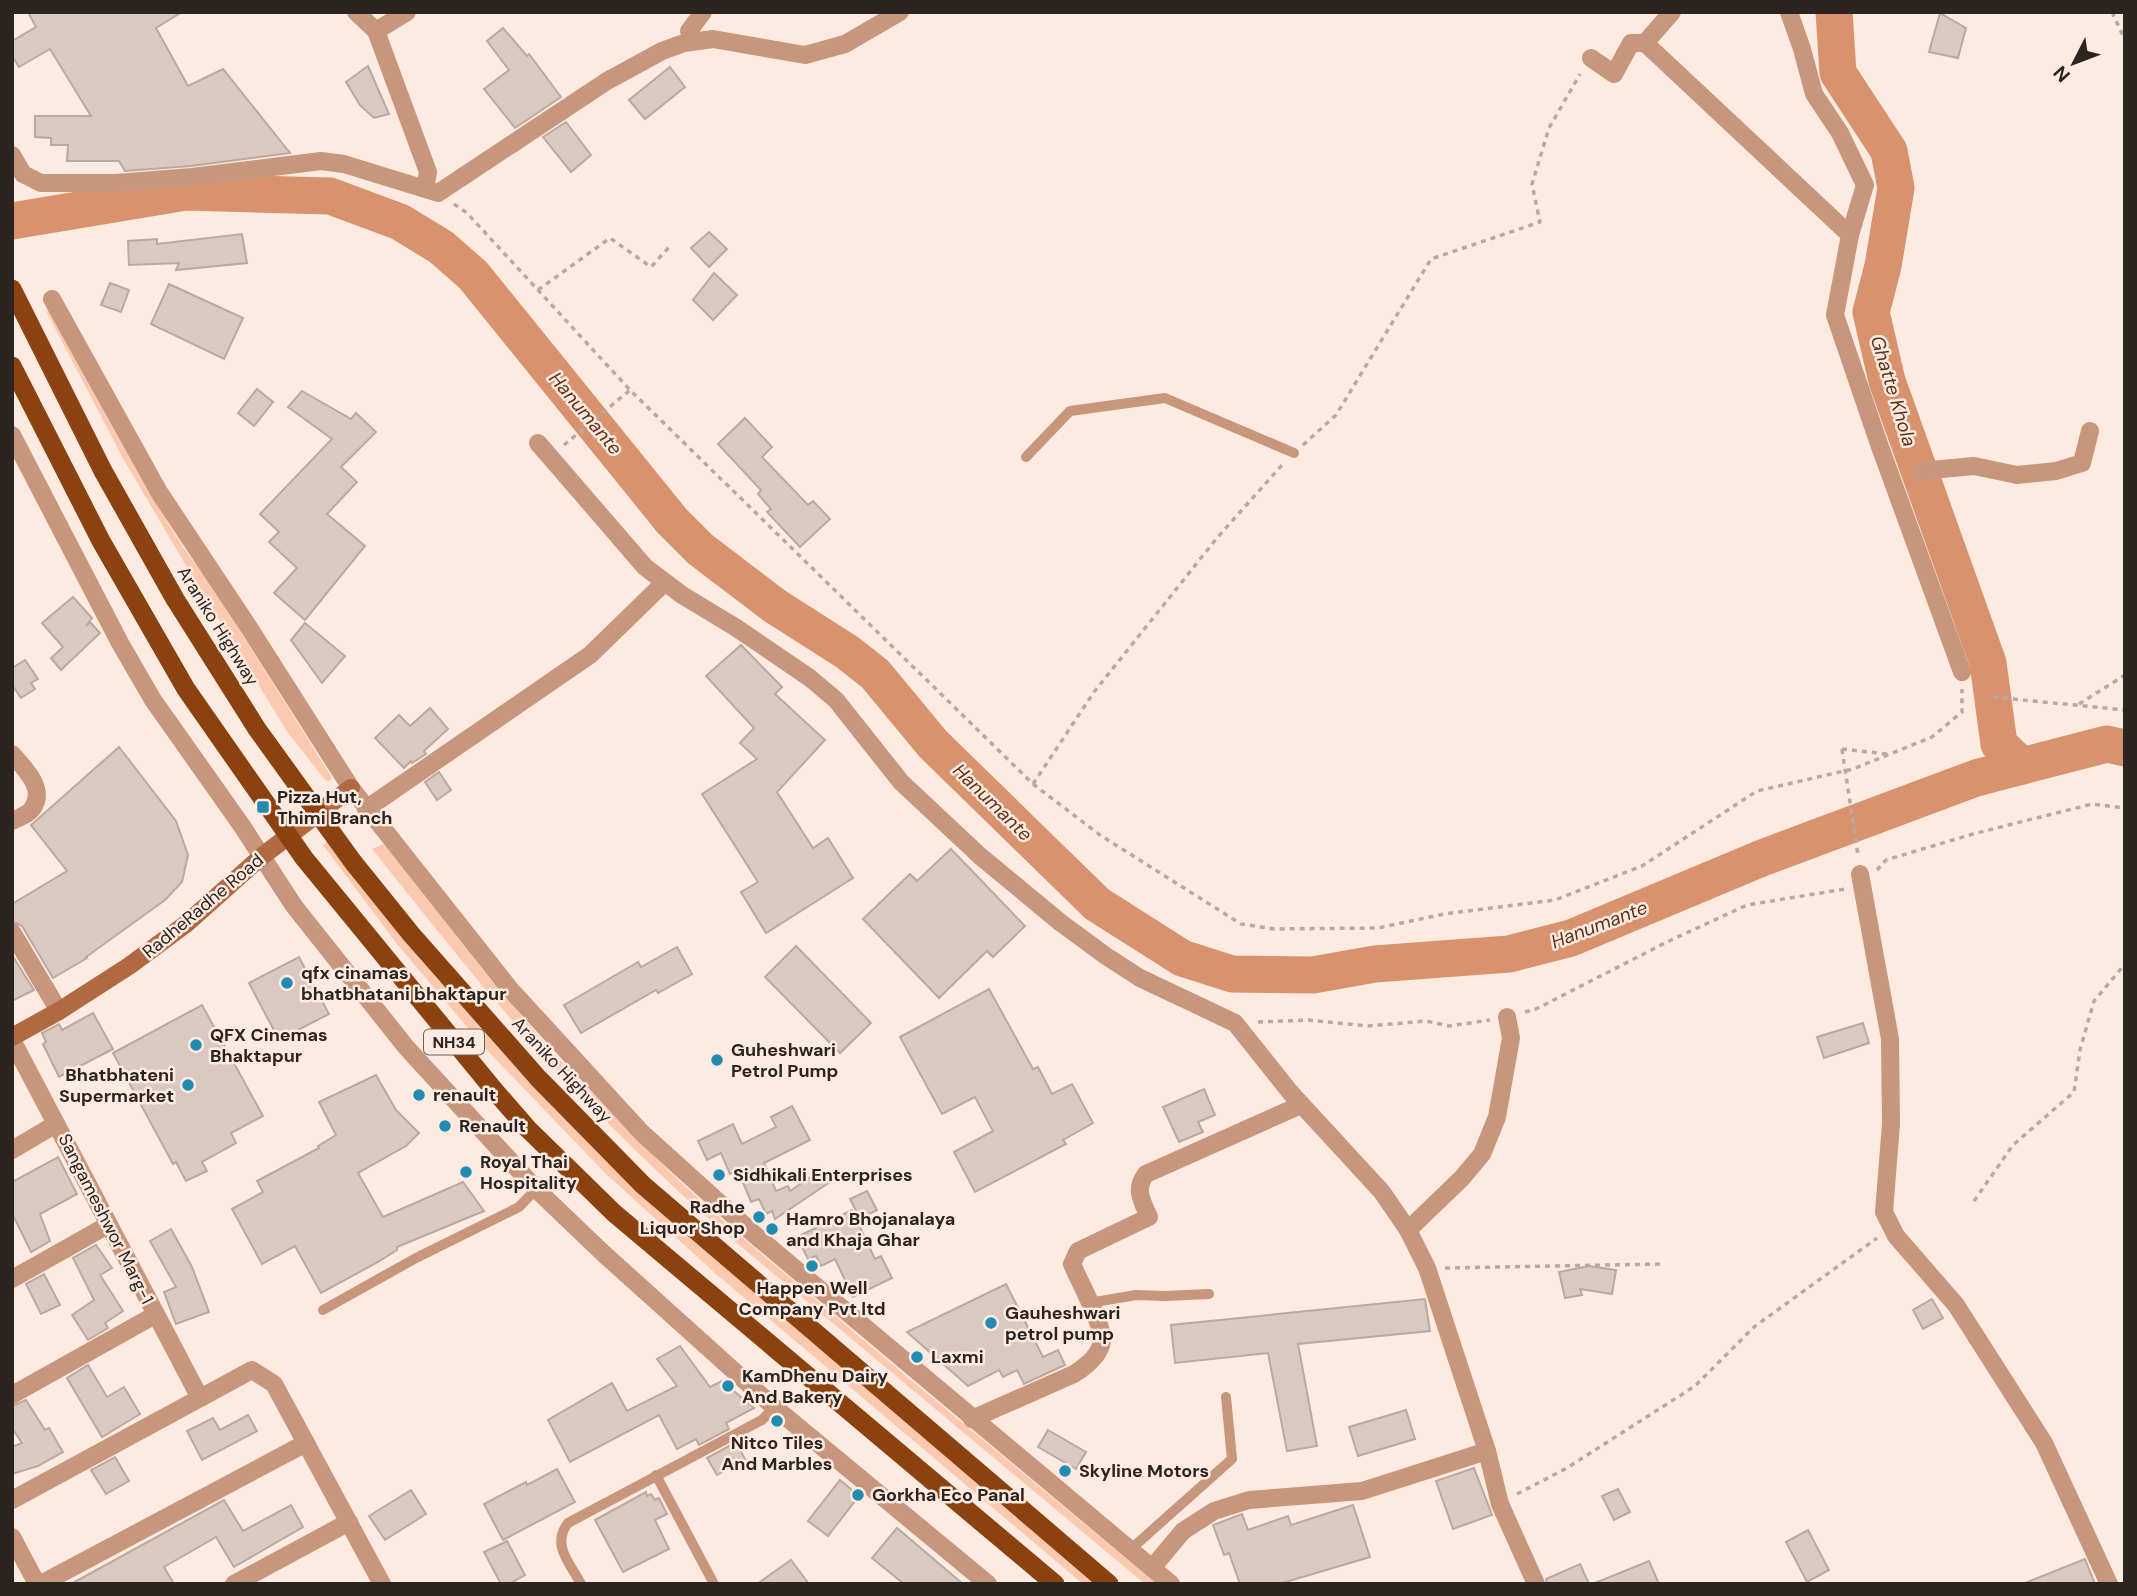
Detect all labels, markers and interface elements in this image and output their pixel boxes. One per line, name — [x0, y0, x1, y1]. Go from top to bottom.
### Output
north arrow — [2039, 28, 2109, 98]
text: N — [2048, 61, 2076, 88]
water label: Ghatte Khola — [1865, 333, 1922, 450]
water label: Hanumante — [543, 366, 628, 460]
street label: Araniko Highway — [172, 562, 264, 690]
water label: Hanumante — [948, 758, 1038, 847]
place label: Pizza Hut, Thimi Branch — [277, 785, 392, 830]
marker: Pizza Hut, Thimi Branch — [255, 799, 271, 815]
street label: RadheRadhe Road — [137, 848, 269, 964]
water label: Hanumante — [1547, 895, 1651, 954]
place label: qfx cinamas bhatbhatani bhaktapur — [301, 961, 507, 1006]
marker: qfx cinamas bhatbhatani bhaktapur — [279, 975, 295, 991]
street label: Araniko Highway — [507, 1012, 617, 1128]
place label: QFX Cinemas Bhaktapur — [210, 1023, 328, 1068]
road number: NH34 — [424, 1030, 484, 1054]
marker: QFX Cinemas Bhaktapur — [188, 1037, 204, 1053]
place label: Guheshwari Petrol Pump — [731, 1038, 838, 1083]
marker: Guheshwari Petrol Pump — [709, 1052, 725, 1068]
place label: Bhatbhateni Supermarket — [59, 1063, 174, 1108]
marker: Bhatbhateni Supermarket — [180, 1077, 196, 1093]
place label: renault — [433, 1083, 496, 1107]
marker: renault — [411, 1087, 427, 1103]
place label: Renault — [459, 1114, 526, 1138]
marker: Renault — [437, 1118, 453, 1134]
street label: Sangameshwor Marg-1 — [53, 1130, 159, 1308]
place label: Royal Thai Hospitality — [480, 1150, 577, 1195]
place label: Sidhikali Enterprises — [733, 1163, 913, 1187]
marker: Royal Thai Hospitality — [458, 1164, 474, 1180]
marker: Sidhikali Enterprises — [711, 1167, 727, 1183]
place label: Radhe Liquor Shop — [640, 1195, 745, 1240]
place label: Hamro Bhojanalaya and Khaja Ghar — [786, 1207, 955, 1252]
marker: Radhe Liquor Shop — [751, 1209, 767, 1225]
marker: Hamro Bhojanalaya and Khaja Ghar — [764, 1221, 780, 1237]
marker: Happen Well Company Pvt ltd — [804, 1258, 820, 1274]
place label: Happen Well Company Pvt ltd — [738, 1276, 886, 1321]
place label: Gauheshwari petrol pump — [1005, 1301, 1120, 1346]
marker: Gauheshwari petrol pump — [983, 1315, 999, 1331]
place label: Laxmi — [931, 1345, 984, 1369]
marker: Laxmi — [909, 1349, 925, 1365]
place label: KamDhenu Dairy And Bakery — [742, 1364, 888, 1409]
marker: KamDhenu Dairy And Bakery — [720, 1378, 736, 1394]
marker: Nitco Tiles And Marbles — [769, 1413, 785, 1429]
place label: Nitco Tiles And Marbles — [722, 1431, 832, 1476]
place label: Skyline Motors — [1079, 1459, 1209, 1483]
marker: Skyline Motors — [1057, 1463, 1073, 1479]
place label: Gorkha Eco Panal — [872, 1483, 1025, 1507]
marker: Gorkha Eco Panal — [850, 1487, 866, 1503]

